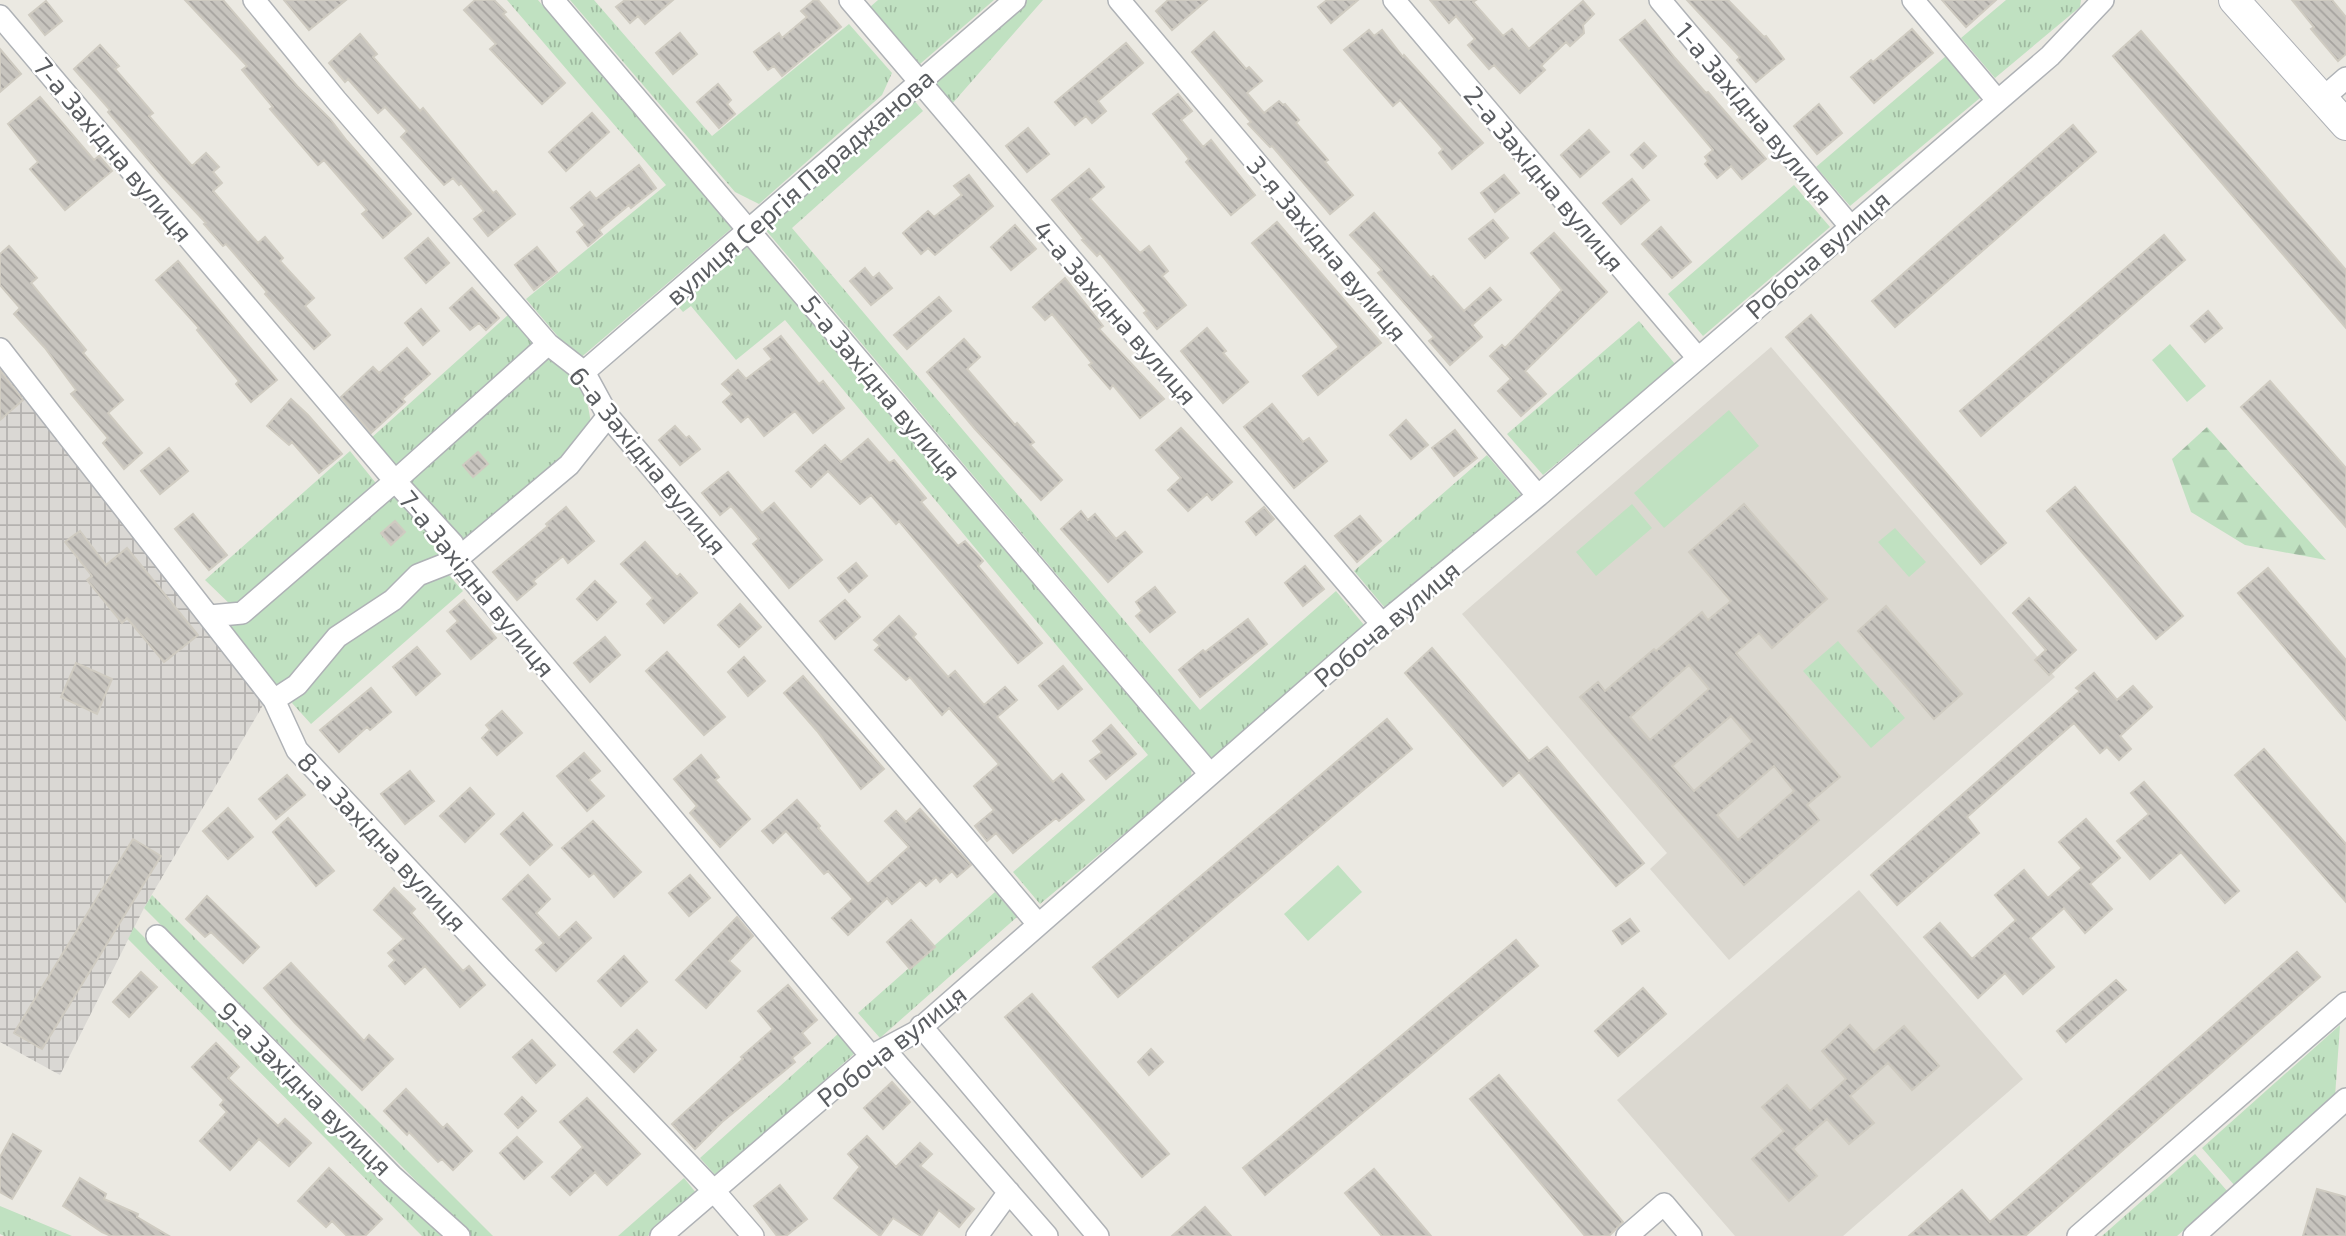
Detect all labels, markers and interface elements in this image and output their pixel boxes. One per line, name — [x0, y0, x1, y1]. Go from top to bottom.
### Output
street label: 1-а Західна вулиця — [1669, 16, 1840, 211]
street label: 7-а Західна вулиця — [27, 51, 200, 248]
street label: вулиця Сергія Параджанова — [659, 61, 940, 312]
street label: 2-а Західна вулиця — [1458, 79, 1632, 278]
street label: 3-я Західна вулиця — [1241, 149, 1415, 348]
street label: Робоча вулиця — [1739, 183, 1896, 326]
street label: 4-а Західна вулиця — [1027, 214, 1204, 411]
street label: 5-а Західна вулиця — [795, 288, 968, 486]
street label: 6-а Західна вулиця — [563, 360, 734, 561]
street label: 7-а Західна вулиця — [393, 484, 563, 683]
street label: Робоча вулиця — [1307, 553, 1466, 694]
street label: 8-а Західна вулиця — [291, 745, 474, 938]
street label: Робоча вулиця — [810, 977, 972, 1114]
street label: 9-а Західна вулиця — [212, 995, 399, 1182]

